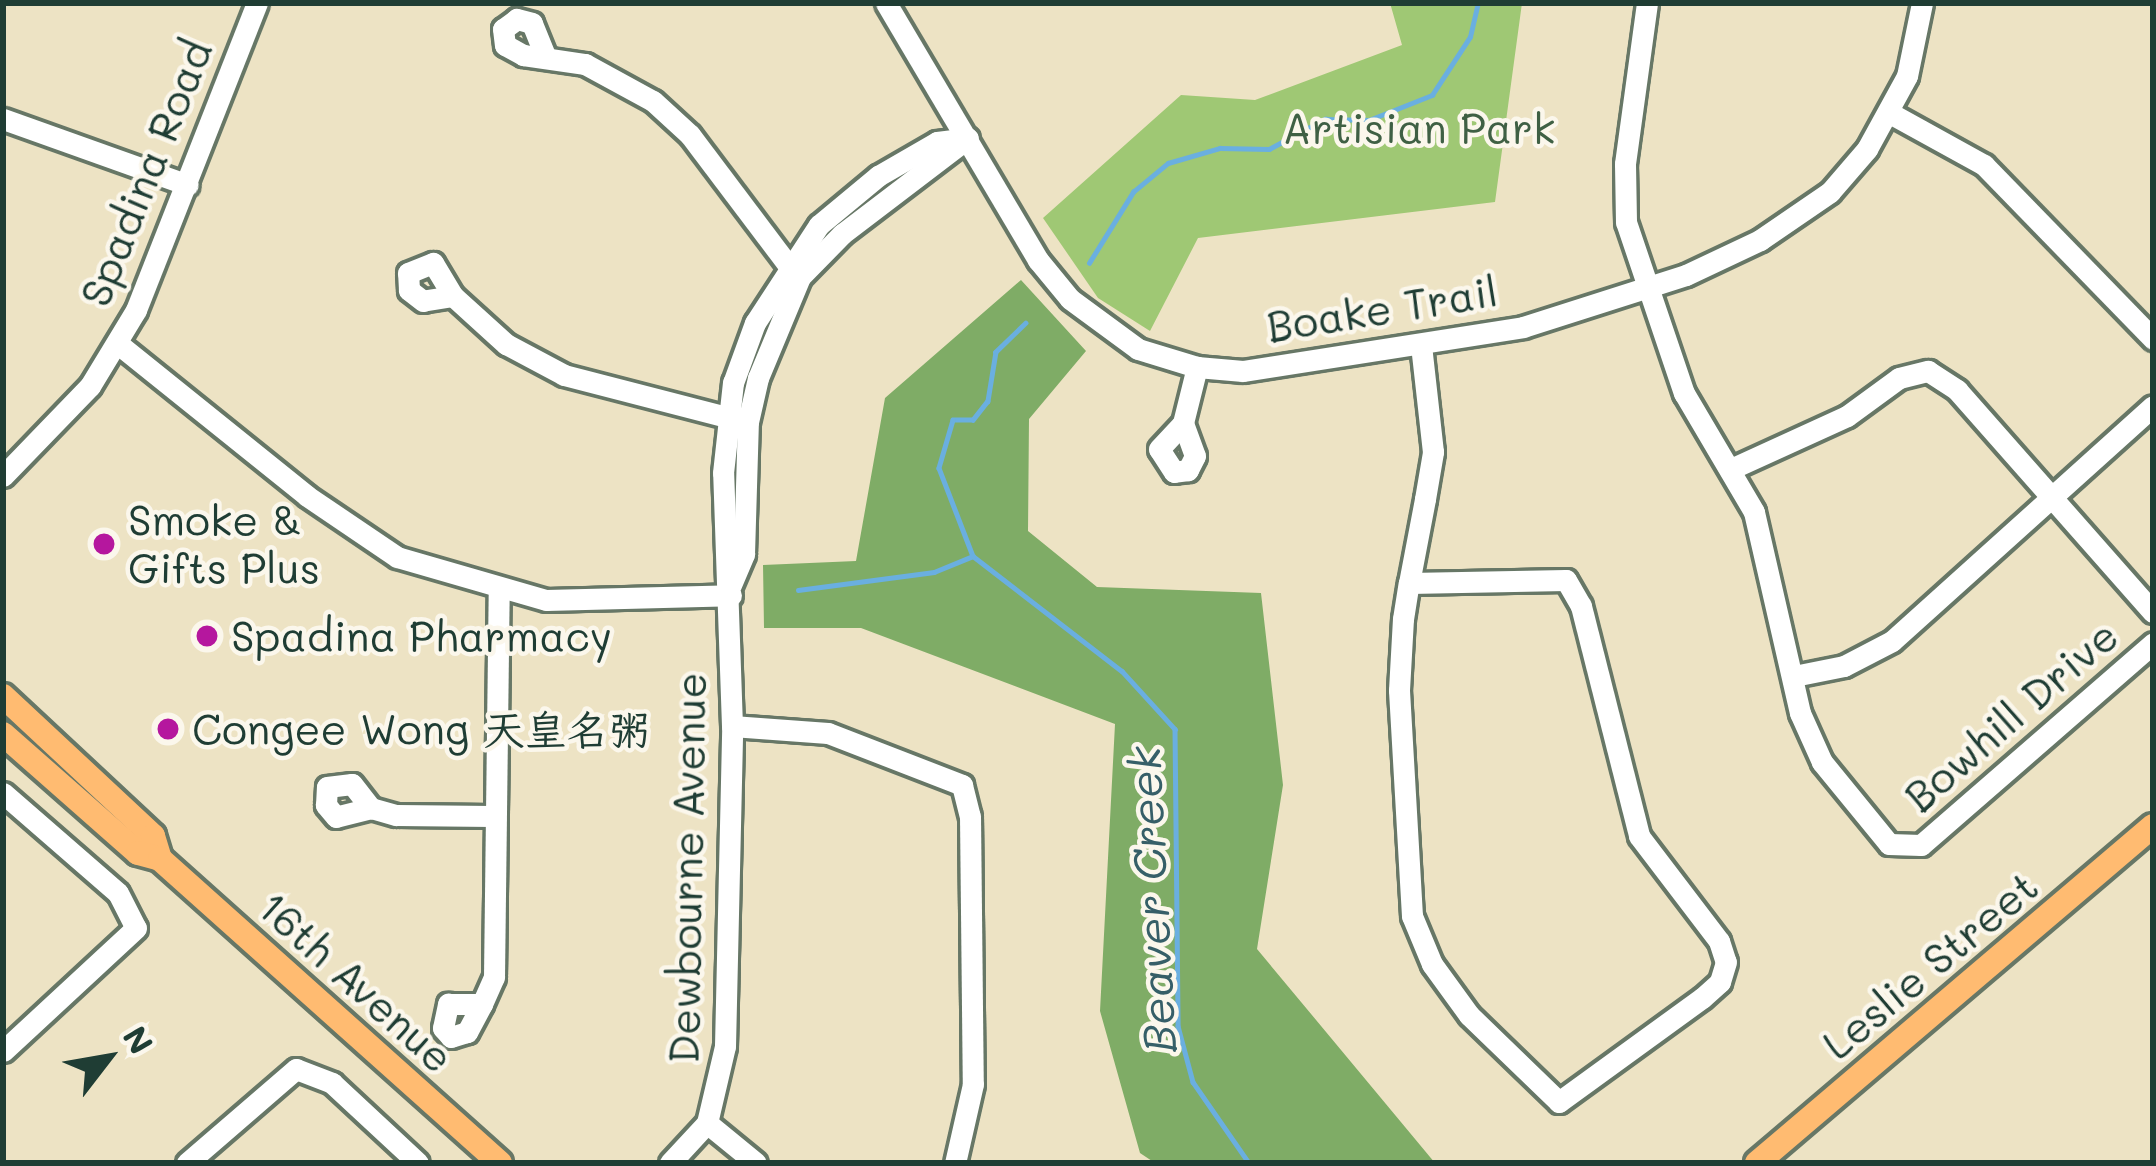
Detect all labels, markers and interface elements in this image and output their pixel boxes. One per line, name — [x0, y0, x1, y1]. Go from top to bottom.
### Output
street label: Spadina Road — [70, 33, 222, 313]
park label: Artisian Park — [1283, 103, 1555, 153]
street label: Boake Trail — [1263, 266, 1501, 352]
place label: Smoke & Gifts Plus — [128, 495, 320, 594]
marker: Smoke & Gifts Plus — [91, 531, 117, 557]
street label: Bowhill Drive — [1894, 610, 2128, 822]
place label: Spadina Pharmacy — [231, 611, 612, 661]
marker: Spadina Pharmacy — [194, 623, 220, 649]
street label: Dewbourne Avenue — [658, 672, 716, 1064]
place label: Congee Wong 天皇名粥 — [192, 704, 651, 754]
marker: Congee Wong 天皇名粥 — [155, 716, 181, 742]
water label: Beaver Creek — [1116, 745, 1186, 1055]
street label: Leslie Street — [1812, 861, 2048, 1069]
street label: 16th Avenue — [248, 881, 464, 1083]
north arrow — [48, 998, 168, 1118]
text: N — [114, 1017, 164, 1061]

